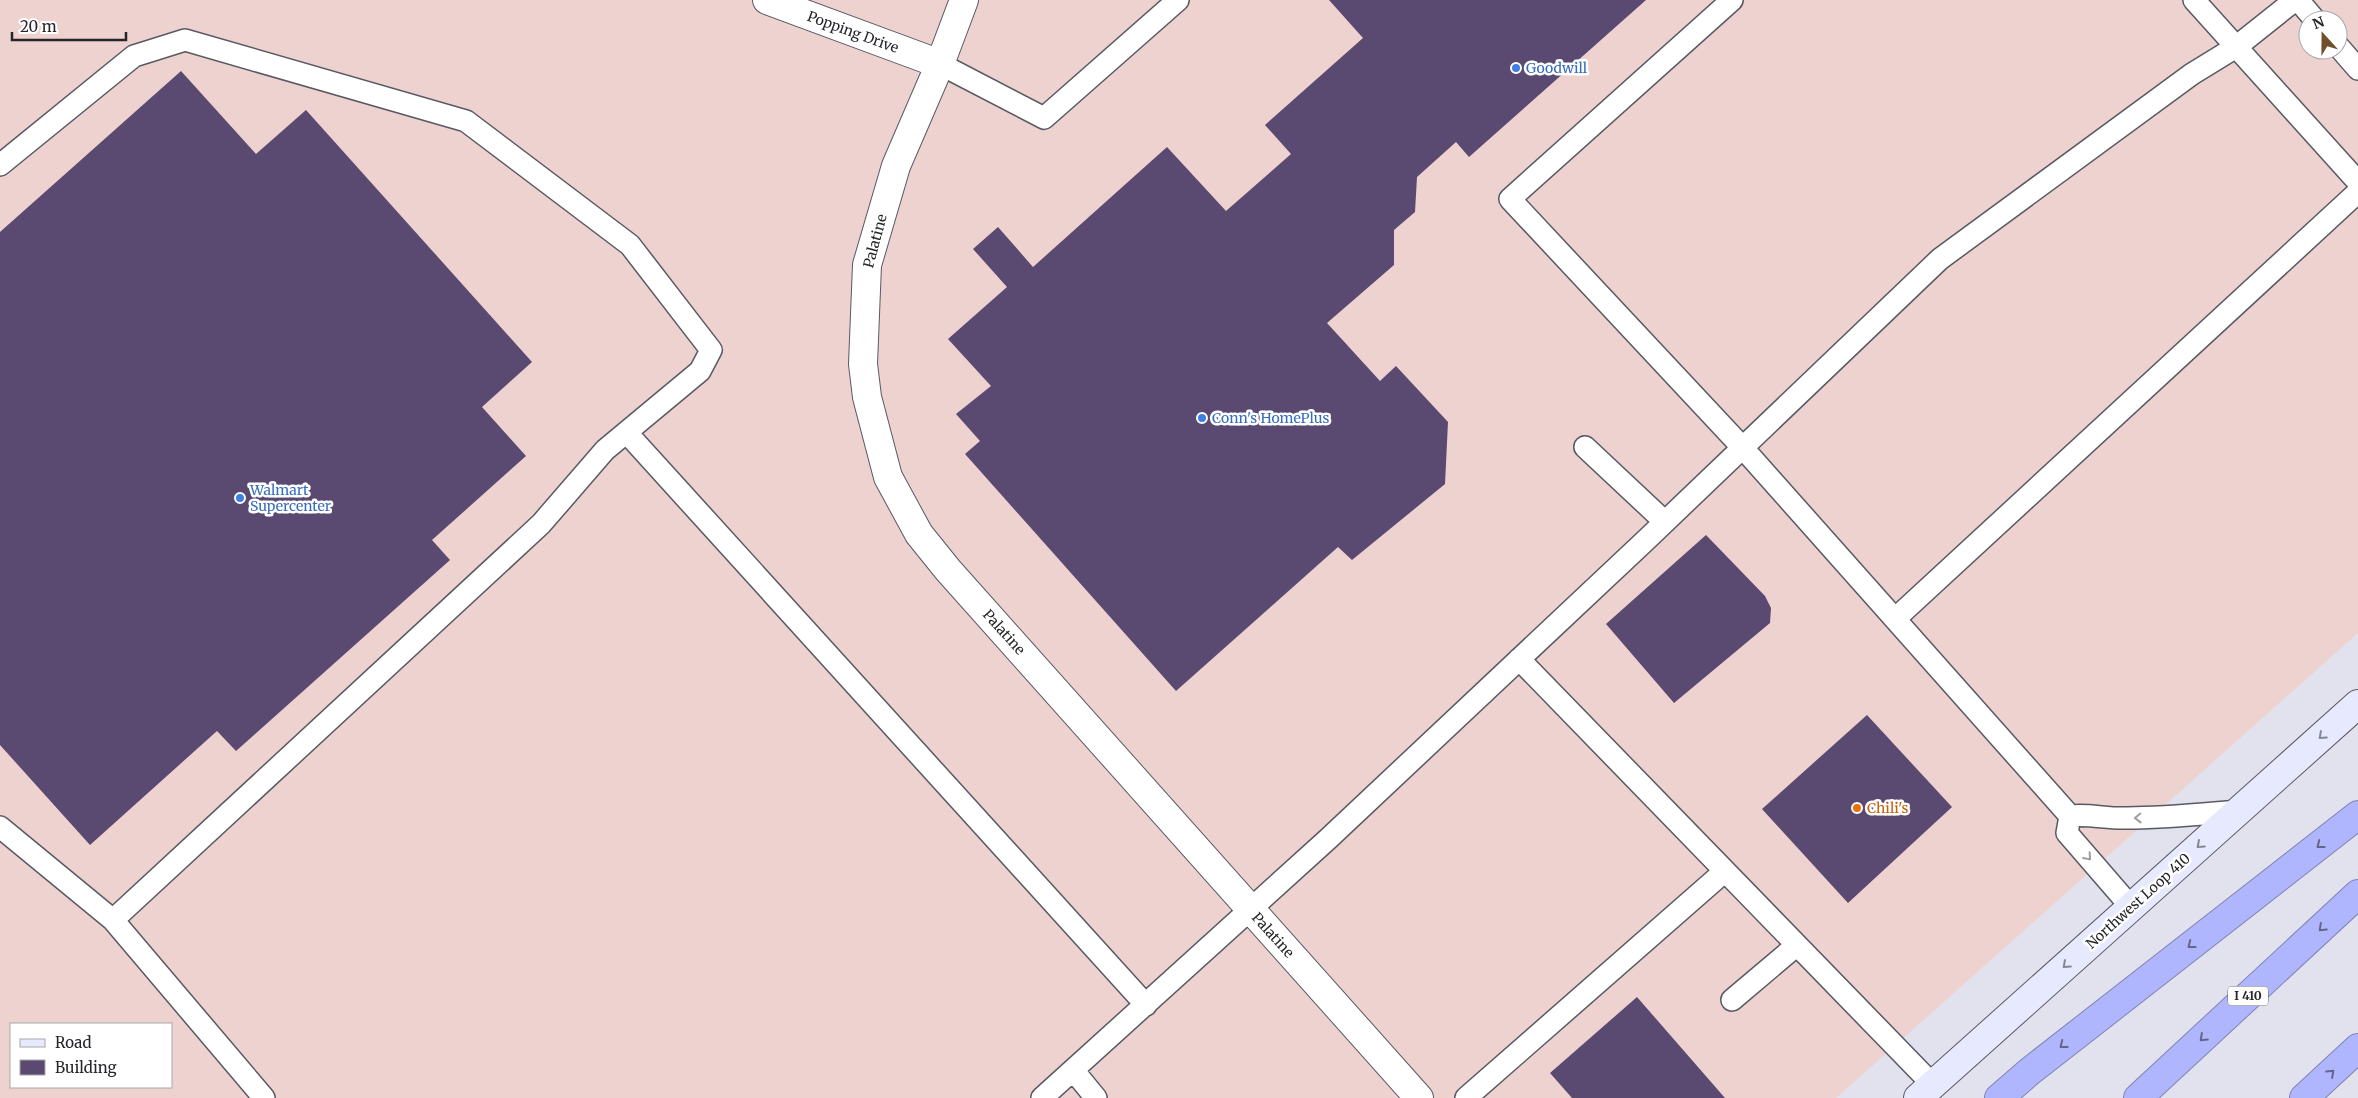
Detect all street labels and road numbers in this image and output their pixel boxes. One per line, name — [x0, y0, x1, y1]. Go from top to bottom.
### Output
street label: Popping Drive — [805, 7, 901, 57]
street label: Palatine — [859, 212, 891, 270]
street label: Palatine — [979, 606, 1029, 658]
street label: Northwest Loop 410 — [2082, 849, 2194, 953]
street label: Palatine — [1248, 909, 1298, 961]
road number: I 410 — [2228, 986, 2268, 1006]

